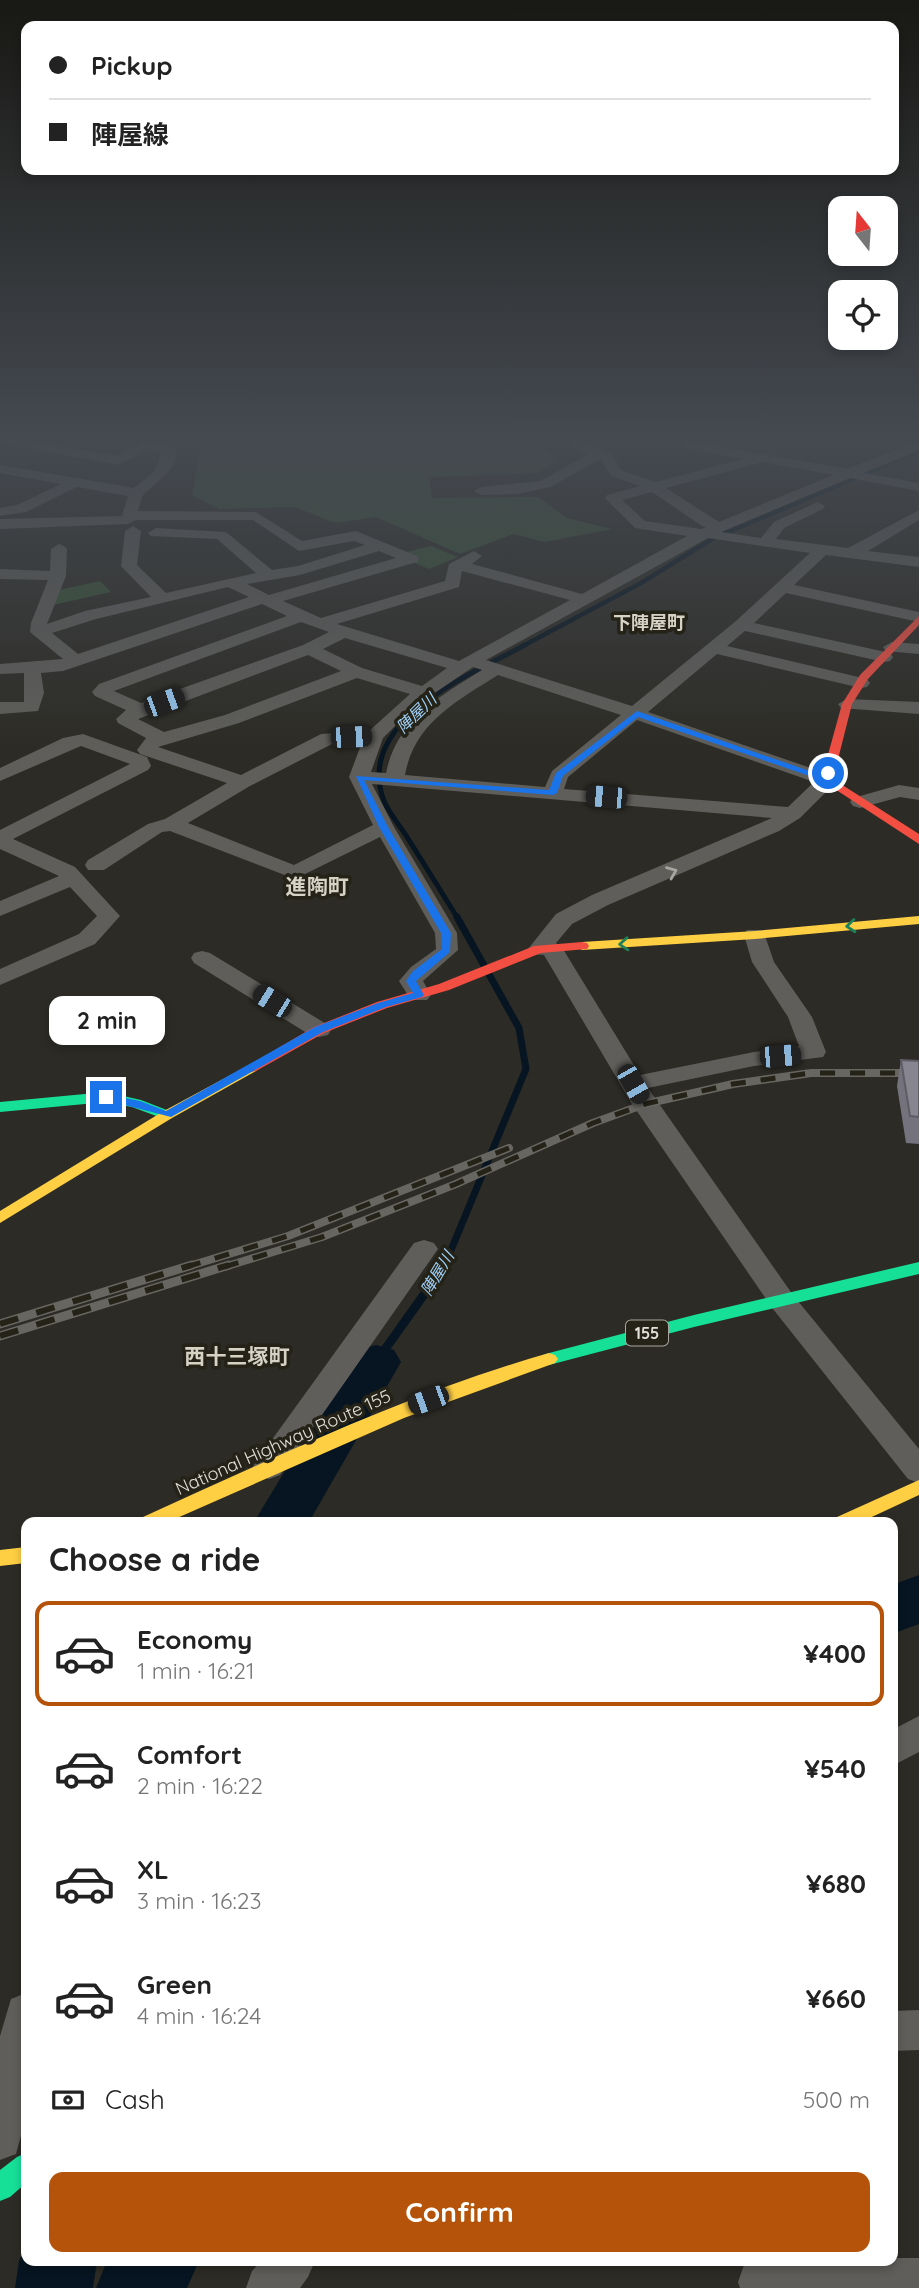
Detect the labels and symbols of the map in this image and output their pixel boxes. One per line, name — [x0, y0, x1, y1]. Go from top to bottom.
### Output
north arrow — [828, 196, 898, 266]
district label: 下陣屋町 — [613, 611, 685, 634]
car — [141, 685, 188, 719]
water label: 陣屋川 — [392, 688, 442, 737]
car — [330, 726, 373, 748]
route start — [812, 757, 844, 789]
car — [585, 785, 628, 809]
one-way arrow — [665, 866, 677, 880]
district label: 進陶町 — [286, 873, 349, 899]
one-way arrow — [845, 918, 856, 933]
one-way arrow — [618, 936, 629, 951]
car — [249, 981, 296, 1021]
callout: 2 min — [48, 996, 164, 1044]
car — [759, 1044, 802, 1068]
car — [614, 1061, 653, 1107]
route end — [90, 1081, 122, 1113]
water label: 陣屋川 — [416, 1246, 459, 1299]
road number: 155 — [626, 1320, 668, 1345]
district label: 西十三塚町 — [185, 1343, 290, 1369]
car — [405, 1383, 452, 1417]
street label: National Highway Route 155 — [172, 1384, 394, 1500]

